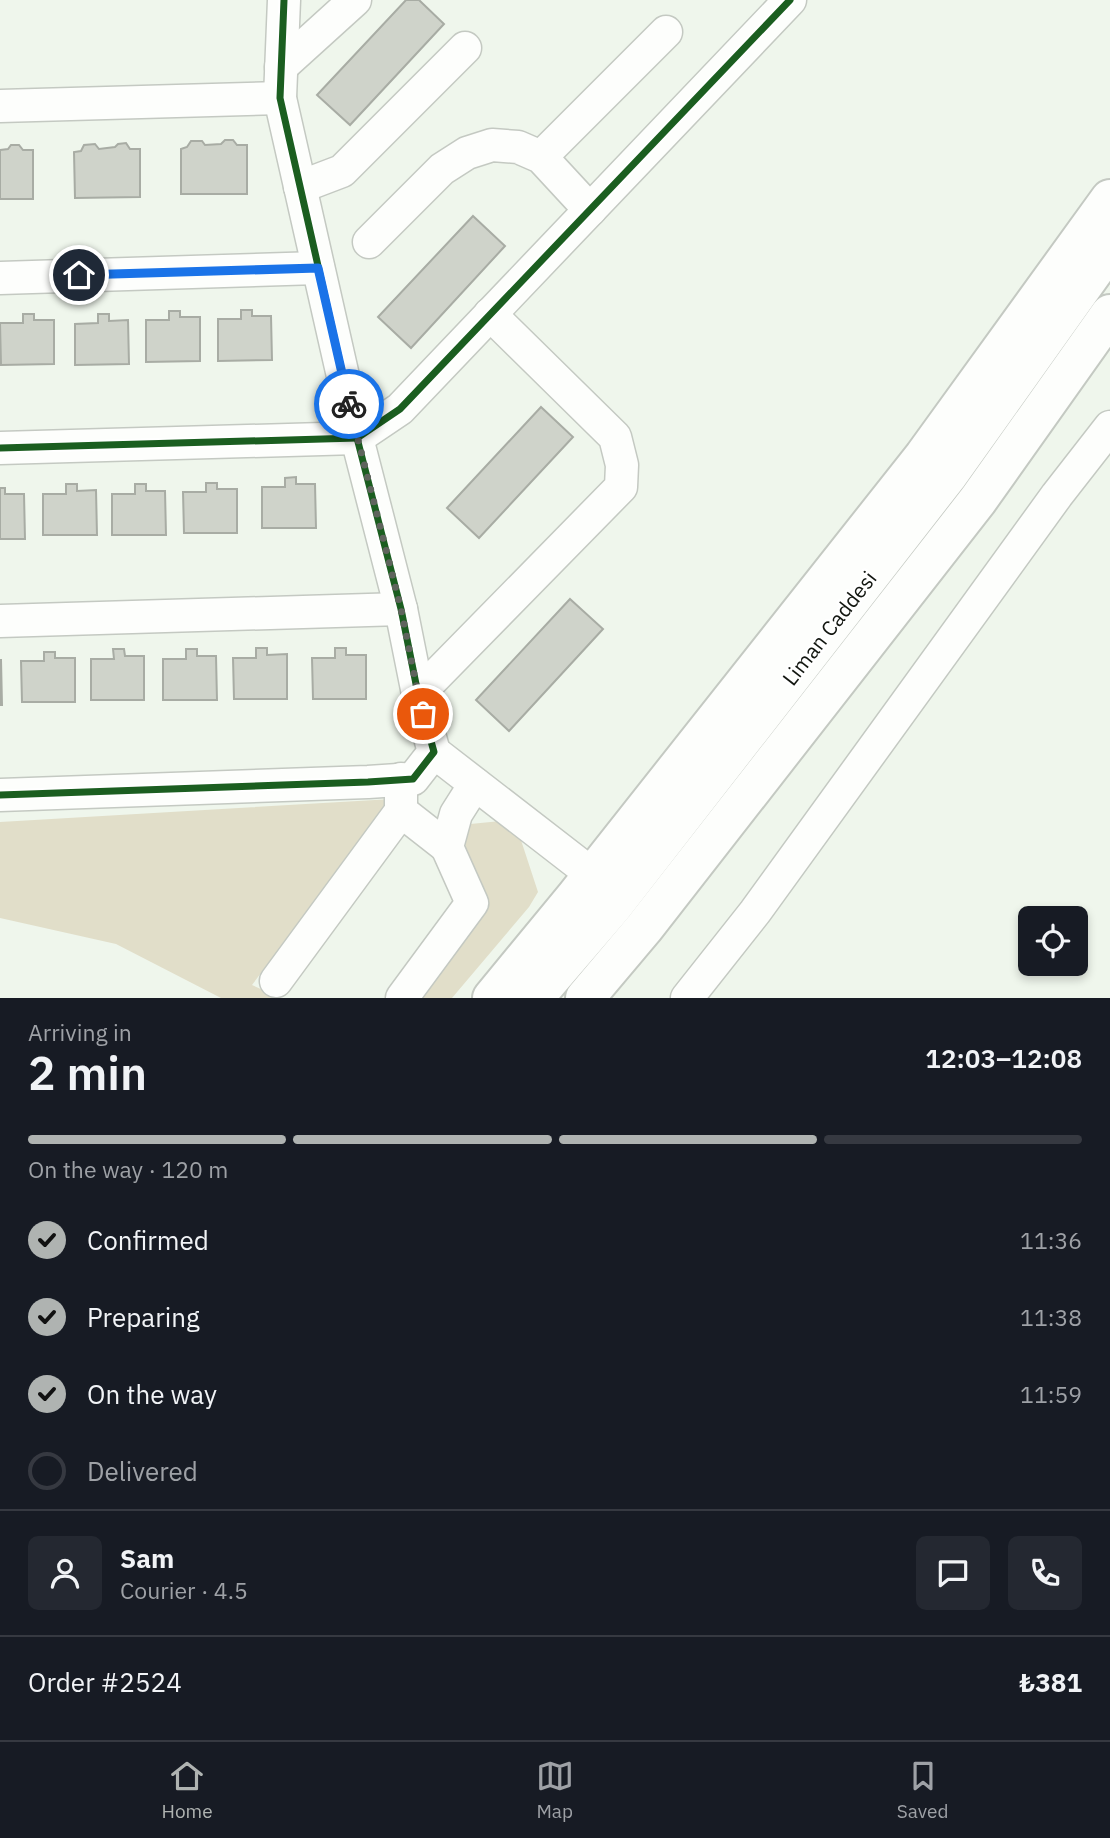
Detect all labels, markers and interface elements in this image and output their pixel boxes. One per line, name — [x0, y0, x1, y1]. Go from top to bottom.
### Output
pin — [49, 245, 109, 305]
icon: home — [60, 256, 98, 294]
courier — [314, 369, 384, 439]
icon: bike — [330, 385, 368, 423]
street label: Liman Caddesi — [776, 565, 882, 691]
pin — [393, 684, 453, 744]
icon: bag — [404, 695, 442, 733]
map controls — [1018, 906, 1088, 976]
button: locate — [1018, 906, 1088, 976]
text: Arriving in — [28, 1017, 132, 1047]
text: 12:03–12:08 — [925, 1041, 1082, 1075]
text: 2 min — [28, 1043, 147, 1103]
text: On the way · 120 m — [28, 1154, 228, 1184]
icon: check — [28, 1221, 66, 1259]
text: Confirmed — [87, 1223, 209, 1257]
text: 11:36 — [1020, 1225, 1082, 1255]
icon: check — [28, 1298, 66, 1336]
text: Preparing — [87, 1300, 200, 1334]
text: 11:38 — [1020, 1302, 1082, 1332]
icon: check — [28, 1375, 66, 1413]
text: On the way — [87, 1377, 217, 1411]
text: 11:59 — [1020, 1379, 1082, 1409]
text: Delivered — [87, 1454, 198, 1488]
button: person — [28, 1536, 102, 1610]
button: chat — [916, 1536, 990, 1610]
button: phone — [1008, 1536, 1082, 1610]
text: Sam — [120, 1541, 174, 1575]
text: Courier · 4.5 — [120, 1575, 248, 1605]
text: Order #2524 — [28, 1665, 182, 1699]
text: ₺381 — [1019, 1665, 1082, 1699]
tab: Home — [162, 1757, 213, 1823]
tab: Map — [536, 1757, 574, 1823]
tab: Saved — [897, 1757, 948, 1823]

